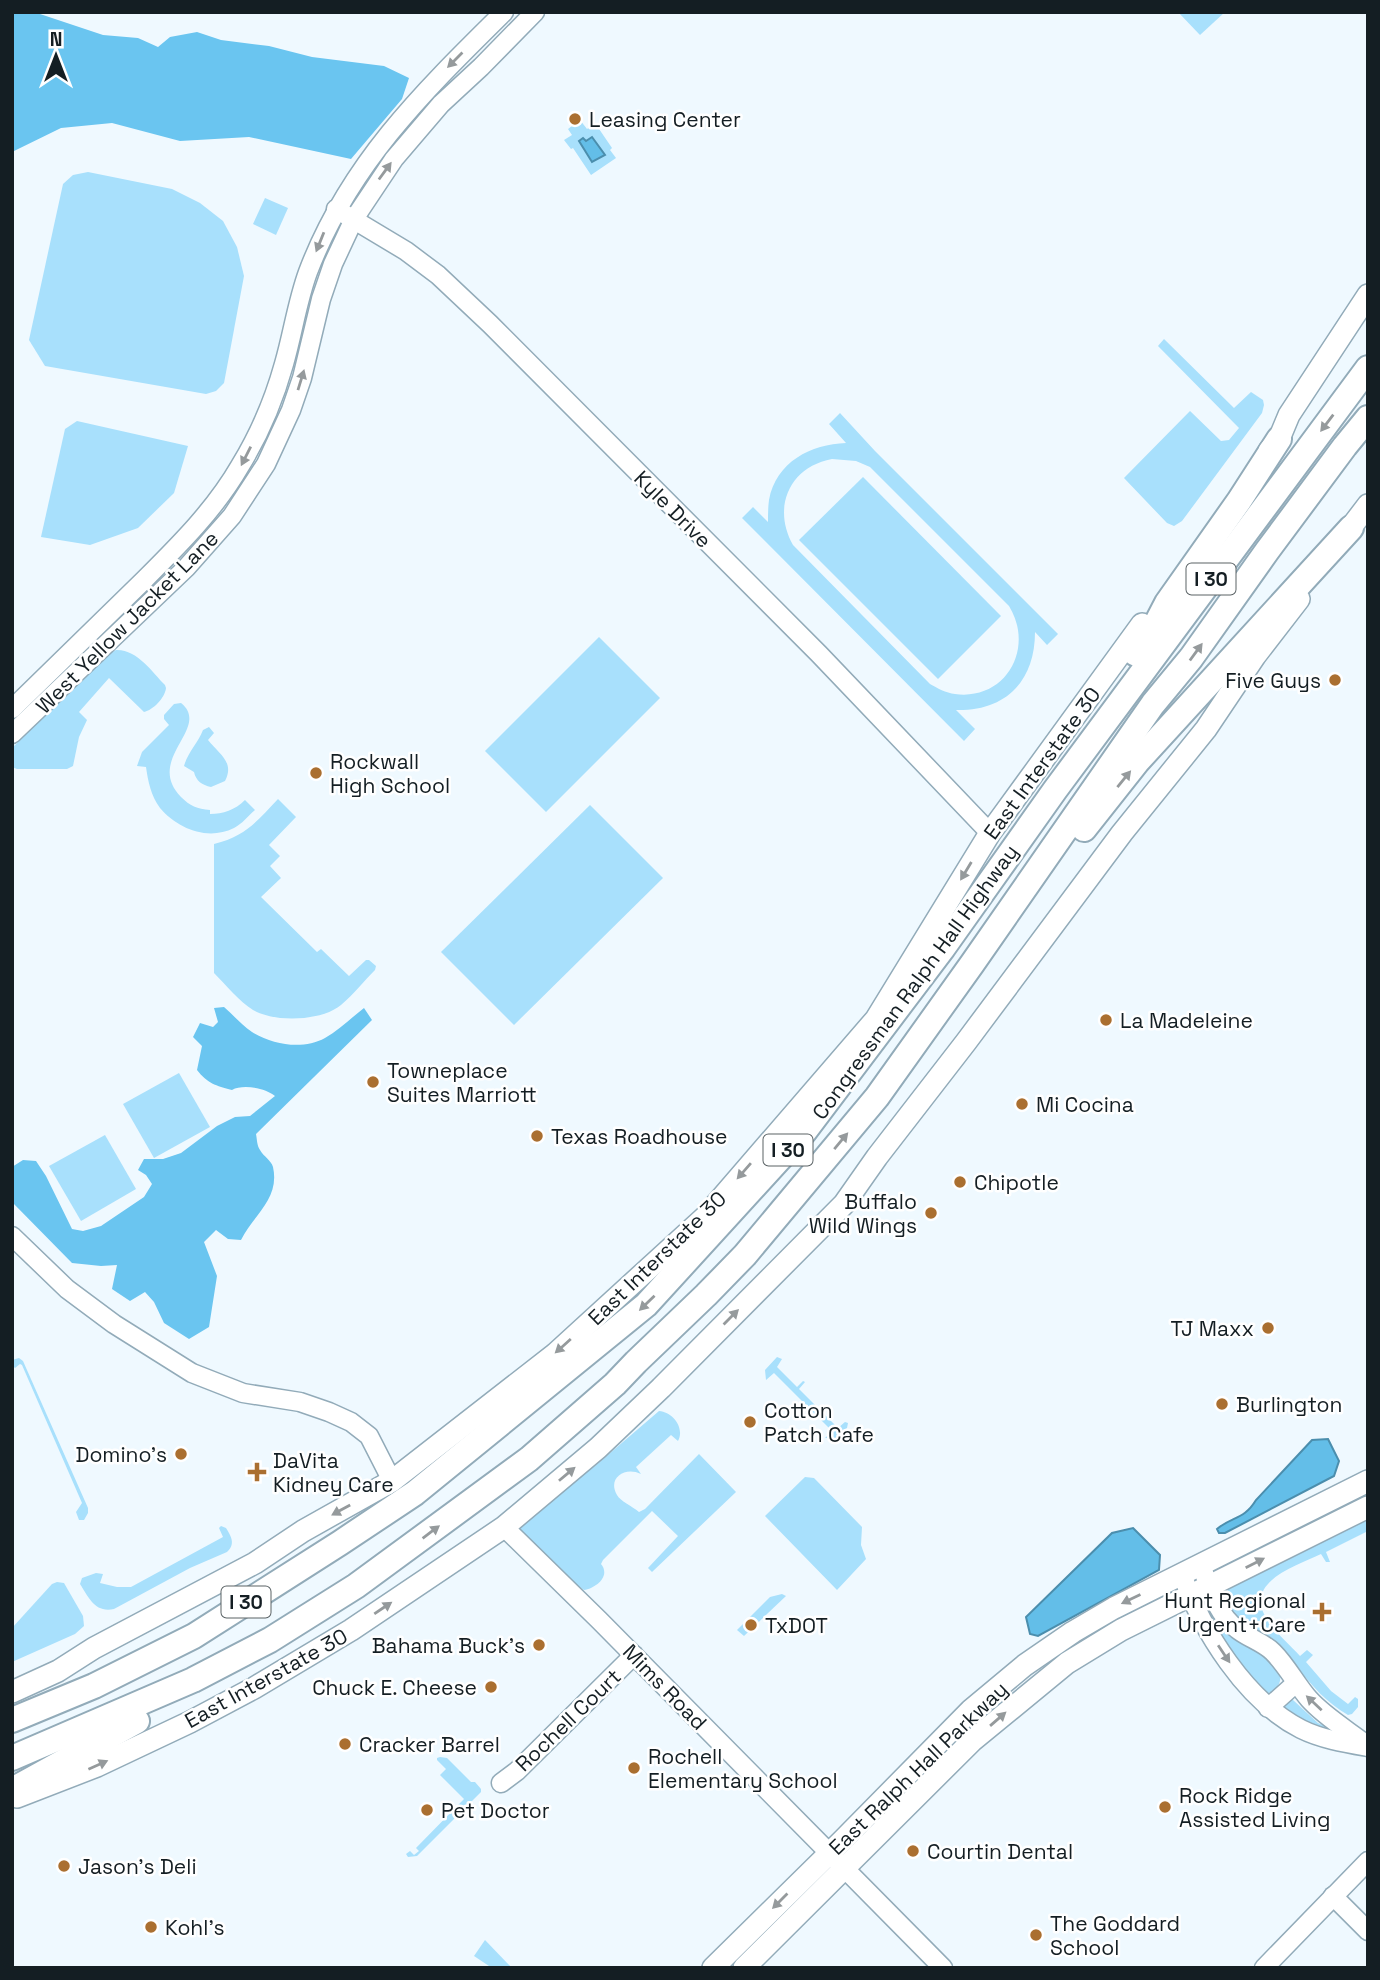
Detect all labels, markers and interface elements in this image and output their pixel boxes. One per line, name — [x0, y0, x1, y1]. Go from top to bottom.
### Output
north arrow — [21, 21, 91, 91]
text: N — [50, 27, 62, 52]
one-way arrow — [447, 52, 464, 68]
place label: Leasing Center — [589, 106, 741, 133]
marker: Leasing Center — [567, 111, 583, 127]
one-way arrow — [378, 162, 392, 180]
one-way arrow — [315, 231, 326, 252]
one-way arrow — [297, 369, 307, 390]
one-way arrow — [1320, 414, 1334, 432]
one-way arrow — [240, 446, 251, 466]
street label: Kyle Drive — [629, 465, 717, 553]
street label: West Yellow Jacket Lane — [30, 525, 224, 719]
road number: I 30 — [1186, 564, 1236, 594]
one-way arrow — [1189, 642, 1203, 661]
place label: Five Guys — [1225, 667, 1321, 694]
marker: Five Guys — [1327, 672, 1343, 688]
street label: East Interstate 30 — [978, 681, 1106, 845]
place label: Rockwall High School — [330, 748, 450, 799]
marker: Rockwall High School — [308, 765, 324, 781]
one-way arrow — [1117, 770, 1132, 788]
street label: Congressman Ralph Hall Highway — [806, 839, 1024, 1125]
one-way arrow — [960, 862, 972, 881]
place label: La Madeleine — [1120, 1007, 1253, 1034]
marker: La Madeleine — [1098, 1012, 1114, 1028]
place label: Towneplace Suites Marriott — [387, 1057, 537, 1108]
marker: Towneplace Suites Marriott — [365, 1074, 381, 1090]
place label: Mi Cocina — [1036, 1091, 1134, 1118]
marker: Mi Cocina — [1014, 1096, 1030, 1112]
place label: Texas Roadhouse — [551, 1123, 727, 1150]
marker: Texas Roadhouse — [529, 1128, 545, 1144]
one-way arrow — [833, 1132, 848, 1150]
road number: I 30 — [764, 1134, 812, 1166]
one-way arrow — [737, 1163, 752, 1180]
place label: Chipotle — [974, 1169, 1059, 1196]
marker: Chipotle — [952, 1174, 968, 1190]
street label: East Interstate 30 — [582, 1185, 732, 1331]
place label: Buffalo Wild Wings — [809, 1188, 917, 1239]
marker: Buffalo Wild Wings — [923, 1205, 939, 1221]
one-way arrow — [639, 1295, 656, 1312]
one-way arrow — [723, 1309, 740, 1326]
place label: TJ Maxx — [1170, 1315, 1254, 1342]
marker: TJ Maxx — [1260, 1320, 1276, 1336]
one-way arrow — [555, 1338, 572, 1354]
place label: Burlington — [1236, 1391, 1342, 1418]
marker: Burlington — [1214, 1396, 1230, 1412]
place label: Cotton Patch Cafe — [764, 1397, 874, 1448]
marker: Cotton Patch Cafe — [742, 1414, 758, 1430]
place label: Domino's — [75, 1441, 167, 1468]
marker: Domino's — [173, 1446, 189, 1462]
place label: DaVita Kidney Care — [273, 1447, 394, 1498]
marker: DaVita Kidney Care — [247, 1462, 267, 1482]
one-way arrow — [558, 1467, 575, 1482]
one-way arrow — [331, 1504, 350, 1516]
one-way arrow — [422, 1525, 440, 1539]
one-way arrow — [1245, 1558, 1265, 1569]
road number: I 30 — [222, 1586, 270, 1618]
place label: Hunt Regional Urgent+Care — [1164, 1587, 1306, 1638]
one-way arrow — [1121, 1594, 1141, 1605]
one-way arrow — [374, 1601, 392, 1615]
marker: Hunt Regional Urgent+Care — [1312, 1602, 1332, 1622]
place label: TxDOT — [765, 1612, 828, 1639]
marker: TxDOT — [743, 1617, 759, 1633]
street label: East Interstate 30 — [180, 1622, 352, 1734]
place label: Bahama Buck's — [372, 1632, 525, 1659]
marker: Bahama Buck's — [531, 1637, 547, 1653]
street label: Mims Road — [617, 1638, 713, 1736]
one-way arrow — [1217, 1645, 1231, 1663]
street label: Rochell Court — [509, 1663, 627, 1777]
place label: Chuck E. Cheese — [312, 1674, 477, 1701]
street label: East Ralph Hall Parkway — [823, 1675, 1013, 1861]
marker: Chuck E. Cheese — [483, 1679, 499, 1695]
one-way arrow — [1306, 1695, 1323, 1711]
one-way arrow — [990, 1711, 1007, 1727]
place label: Cracker Barrel — [359, 1731, 500, 1758]
marker: Cracker Barrel — [337, 1736, 353, 1752]
place label: Rochell Elementary School — [648, 1743, 838, 1794]
one-way arrow — [88, 1759, 109, 1770]
marker: Rochell Elementary School — [626, 1760, 642, 1776]
place label: Rock Ridge Assisted Living — [1179, 1782, 1330, 1833]
place label: Pet Doctor — [441, 1797, 550, 1824]
marker: Rock Ridge Assisted Living — [1157, 1799, 1173, 1815]
marker: Pet Doctor — [419, 1802, 435, 1818]
place label: Courtin Dental — [927, 1838, 1073, 1865]
marker: Courtin Dental — [905, 1843, 921, 1859]
place label: Jason's Deli — [78, 1853, 197, 1880]
marker: Jason's Deli — [56, 1858, 72, 1874]
one-way arrow — [772, 1893, 788, 1909]
place label: The Goddard School — [1050, 1910, 1180, 1961]
place label: Kohl's — [165, 1914, 225, 1941]
marker: Kohl's — [143, 1919, 159, 1935]
marker: The Goddard School — [1028, 1927, 1044, 1943]

